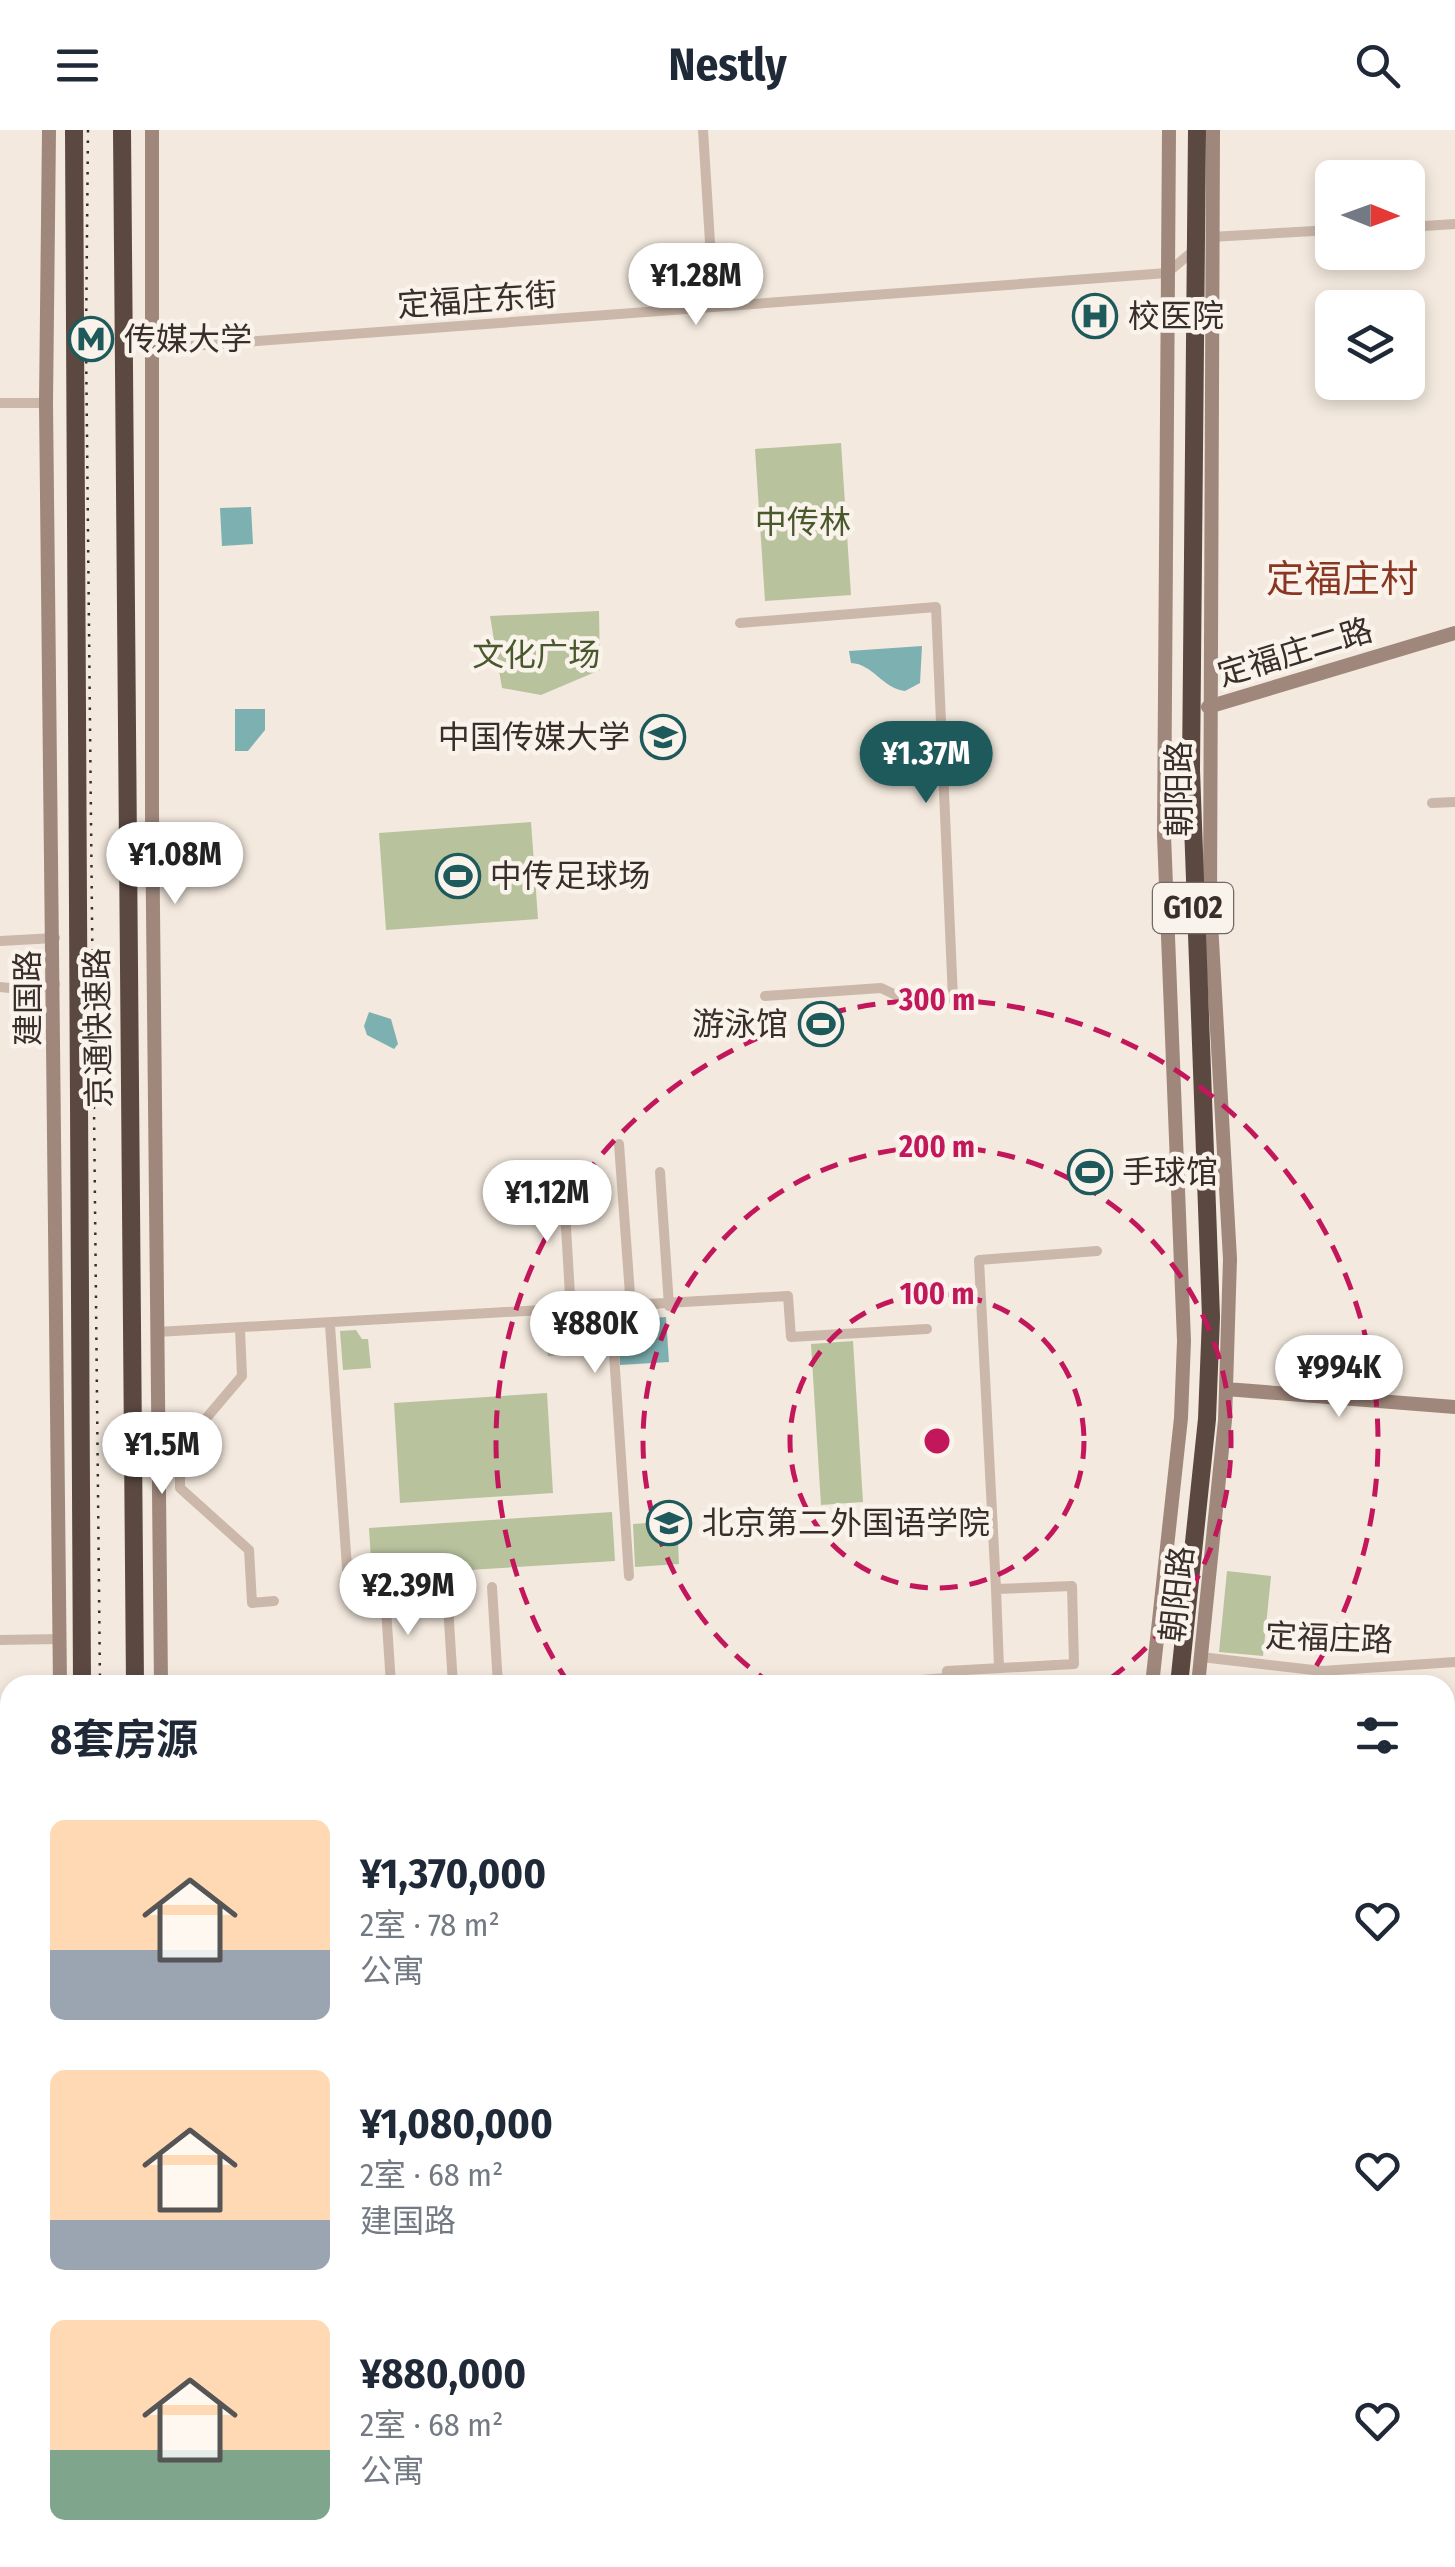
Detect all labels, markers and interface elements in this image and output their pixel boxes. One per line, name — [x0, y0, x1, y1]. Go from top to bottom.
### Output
icon: menu — [50, 38, 105, 93]
text: Nestly — [668, 38, 787, 92]
icon: search — [1350, 38, 1405, 93]
north arrow — [1315, 160, 1425, 270]
map controls — [1315, 160, 1425, 400]
pin: ¥1.28M — [615, 243, 777, 328]
text: ¥1.28M — [650, 256, 742, 294]
street label: 定福庄东街 — [396, 275, 558, 325]
button: layers — [1315, 290, 1425, 400]
hospital icon: 校医院 — [1072, 293, 1118, 339]
place label: 校医院 — [1128, 297, 1224, 335]
metro station icon: 传媒大学 — [68, 316, 114, 362]
place label: 传媒大学 — [124, 320, 252, 358]
park label: 中传林 — [755, 503, 851, 541]
district label: 定福庄村 — [1266, 556, 1418, 602]
street label: 定福庄二路 — [1213, 610, 1377, 694]
park label: 文化广场 — [472, 636, 600, 674]
school or university icon: 中国传媒大学 — [640, 714, 686, 760]
place label: 中国传媒大学 — [438, 718, 630, 756]
pin: ¥1.37M — [845, 721, 1007, 806]
text: ¥1.37M — [882, 734, 970, 772]
street label: 朝阳路 — [1160, 741, 1198, 837]
pin: ¥1.08M — [94, 822, 256, 907]
text: ¥1.08M — [128, 835, 222, 873]
sports icon: 中传足球场 — [435, 853, 481, 899]
place label: 中传足球场 — [490, 857, 650, 895]
road number: G102 — [1153, 883, 1233, 933]
street label: 京通快速路 — [78, 948, 118, 1108]
street label: 建国路 — [9, 950, 47, 1046]
text: 300 m — [898, 982, 975, 1018]
sports icon: 游泳馆 — [798, 1001, 844, 1047]
place label: 游泳馆 — [692, 1005, 788, 1043]
text: 200 m — [898, 1129, 975, 1165]
sports icon: 手球馆 — [1067, 1149, 1113, 1195]
place label: 手球馆 — [1122, 1153, 1218, 1191]
pin: ¥1.12M — [466, 1160, 628, 1245]
text: ¥1.12M — [505, 1173, 589, 1211]
text: 100 m — [900, 1276, 974, 1312]
pin: ¥880K — [525, 1291, 665, 1376]
text: ¥880K — [552, 1304, 638, 1342]
pin: ¥994K — [1269, 1335, 1409, 1420]
text: ¥994K — [1297, 1348, 1381, 1386]
pin: ¥1.5M — [92, 1412, 232, 1497]
centre of rings — [919, 1423, 955, 1459]
text: ¥1.5M — [124, 1425, 200, 1463]
school or university icon: 北京第二外国语学院 — [646, 1500, 692, 1546]
place label: 北京第二外国语学院 — [702, 1504, 990, 1542]
street label: 朝阳路 — [1153, 1544, 1201, 1644]
pin: ¥2.39M — [327, 1553, 489, 1638]
text: ¥2.39M — [361, 1566, 455, 1604]
street label: 定福庄路 — [1264, 1617, 1394, 1659]
icon: filters — [1350, 1708, 1405, 1763]
text: 8套房源 — [50, 1715, 198, 1765]
text: ¥1,370,000 — [360, 1849, 546, 1899]
icon: home — [130, 1860, 250, 1980]
icon: heart — [1350, 1893, 1405, 1948]
text: 2室 · 78 m² — [360, 1906, 500, 1944]
text: 公寓 — [360, 1952, 424, 1990]
text: ¥1,080,000 — [360, 2099, 553, 2149]
icon: home — [130, 2110, 250, 2230]
icon: heart — [1350, 2143, 1405, 2198]
text: 2室 · 68 m² — [360, 2156, 503, 2194]
text: 建国路 — [360, 2202, 456, 2240]
text: ¥880,000 — [360, 2349, 526, 2399]
icon: home — [130, 2360, 250, 2480]
icon: heart — [1350, 2393, 1405, 2448]
text: 2室 · 68 m² — [360, 2406, 503, 2444]
text: 公寓 — [360, 2452, 424, 2490]

